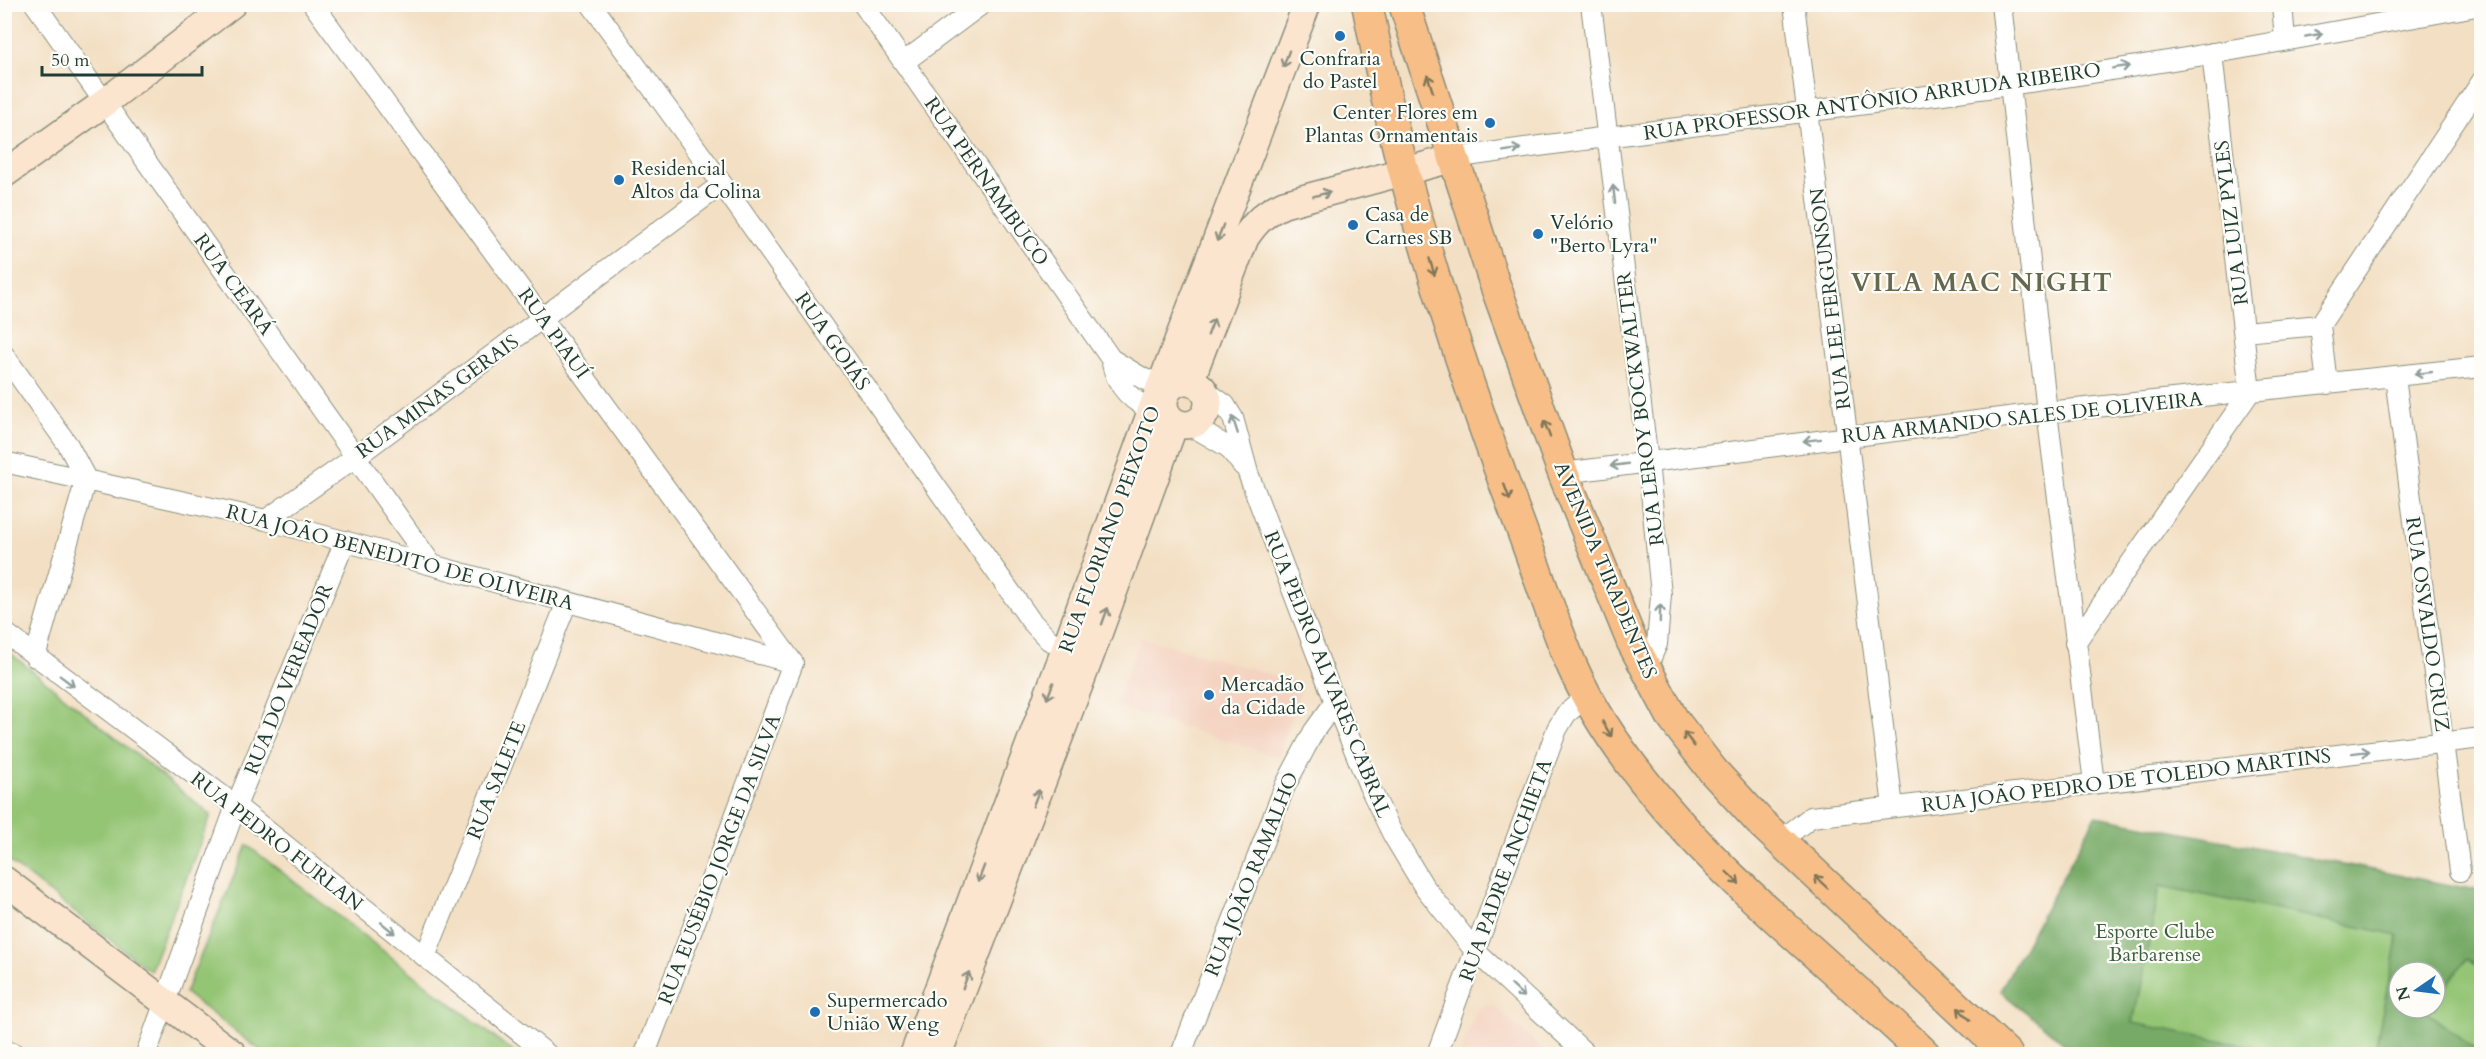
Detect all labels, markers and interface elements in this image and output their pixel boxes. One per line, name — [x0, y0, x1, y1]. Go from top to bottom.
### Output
marker: Confraria do Pastel — [1333, 29, 1347, 43]
one-way arrow — [2303, 29, 2323, 40]
scale bar — [42, 39, 202, 77]
place label: Confraria do Pastel — [1299, 45, 1381, 95]
text: 50 m — [51, 48, 90, 73]
one-way arrow — [1280, 49, 1291, 68]
street label: RUA PROFESSOR ANTÔNIO ARRUDA RIBEIRO — [1642, 56, 2102, 147]
one-way arrow — [2111, 62, 2131, 73]
one-way arrow — [1423, 74, 1434, 93]
street label: RUA PERNAMBUCO — [918, 91, 1055, 271]
place label: Center Flores em Plantas Ornamentais — [1305, 99, 1478, 149]
marker: Center Flores em Plantas Ornamentais — [1483, 116, 1497, 130]
street label: RUA LUIZ PYLES — [2208, 139, 2255, 307]
one-way arrow — [1502, 144, 1521, 155]
place label: Residencial Altos da Colina — [631, 155, 761, 205]
marker: Residencial Altos da Colina — [612, 173, 626, 187]
one-way arrow — [1608, 185, 1619, 205]
street label: RUA LEE FERGUNSON — [1804, 187, 1857, 411]
one-way arrow — [1312, 188, 1331, 200]
place label: Casa de Carnes SB — [1365, 201, 1452, 251]
place label: Velório "Berto Lyra" — [1550, 209, 1657, 259]
marker: Casa de Carnes SB — [1346, 218, 1360, 232]
one-way arrow — [1214, 223, 1225, 242]
marker: Velório "Berto Lyra" — [1531, 227, 1545, 241]
street label: RUA CEARÁ — [187, 228, 280, 341]
one-way arrow — [1427, 257, 1438, 276]
district label: VILA MAC NIGHT — [1851, 265, 2113, 300]
street label: RUA LEROY BOCKWALTER — [1610, 270, 1671, 548]
street label: RUA PIAUÍ — [512, 283, 596, 384]
street label: RUA GOIÁS — [789, 287, 876, 396]
one-way arrow — [1206, 318, 1217, 336]
street label: RUA MINAS GERAIS — [350, 328, 524, 465]
one-way arrow — [2414, 368, 2434, 379]
street label: RUA ARMANDO SALES DE OLIVEIRA — [1840, 385, 2205, 450]
street label: RUA FLORIANO PEIXOTO — [1052, 402, 1167, 656]
one-way arrow — [1229, 416, 1240, 435]
one-way arrow — [1541, 420, 1552, 439]
one-way arrow — [1803, 435, 1822, 446]
street label: AVENIDA TIRADENTES — [1548, 458, 1664, 683]
one-way arrow — [1609, 459, 1629, 470]
one-way arrow — [1503, 482, 1514, 501]
street label: RUA JOÃO BENEDITO DE OLIVEIRA — [223, 498, 577, 617]
street label: RUA OSVALDO CRUZ — [2399, 515, 2456, 733]
street label: RUA PEDRO ALVARES CABRAL — [1258, 527, 1398, 822]
street label: RUA DO VEREADOR — [238, 580, 339, 779]
one-way arrow — [1654, 604, 1666, 624]
one-way arrow — [1100, 607, 1111, 626]
place label: Mercadão da Cidade — [1221, 671, 1306, 721]
one-way arrow — [59, 675, 75, 687]
one-way arrow — [1044, 681, 1055, 700]
marker: Mercadão da Cidade — [1202, 688, 1216, 702]
street label: RUA EUSÉBIO JORGE DA SILVA — [651, 709, 788, 1008]
street label: RUA SALETE — [460, 717, 532, 843]
one-way arrow — [1602, 720, 1614, 737]
one-way arrow — [1682, 731, 1695, 747]
street label: RUA JOÃO PEDRO DE TOLEDO MARTINS — [1920, 742, 2332, 819]
one-way arrow — [2350, 746, 2370, 757]
street label: RUA PADRE ANCHIETA — [1453, 754, 1559, 985]
street label: RUA PEDRO FURLAN — [185, 766, 368, 917]
street label: RUA JOÃO RAMALHO — [1198, 768, 1305, 980]
one-way arrow — [1031, 789, 1042, 808]
one-way arrow — [975, 864, 986, 883]
one-way arrow — [1725, 871, 1740, 885]
one-way arrow — [1814, 874, 1829, 889]
park label: Esporte Clube Barbarense — [2095, 918, 2215, 968]
one-way arrow — [380, 921, 395, 935]
north arrow — [2387, 960, 2447, 1020]
one-way arrow — [961, 971, 972, 990]
one-way arrow — [1510, 984, 1525, 998]
text: N — [2391, 984, 2416, 1003]
place label: Supermercado União Weng — [827, 987, 948, 1037]
marker: Supermercado União Weng — [808, 1005, 822, 1019]
one-way arrow — [1957, 1007, 1972, 1021]

